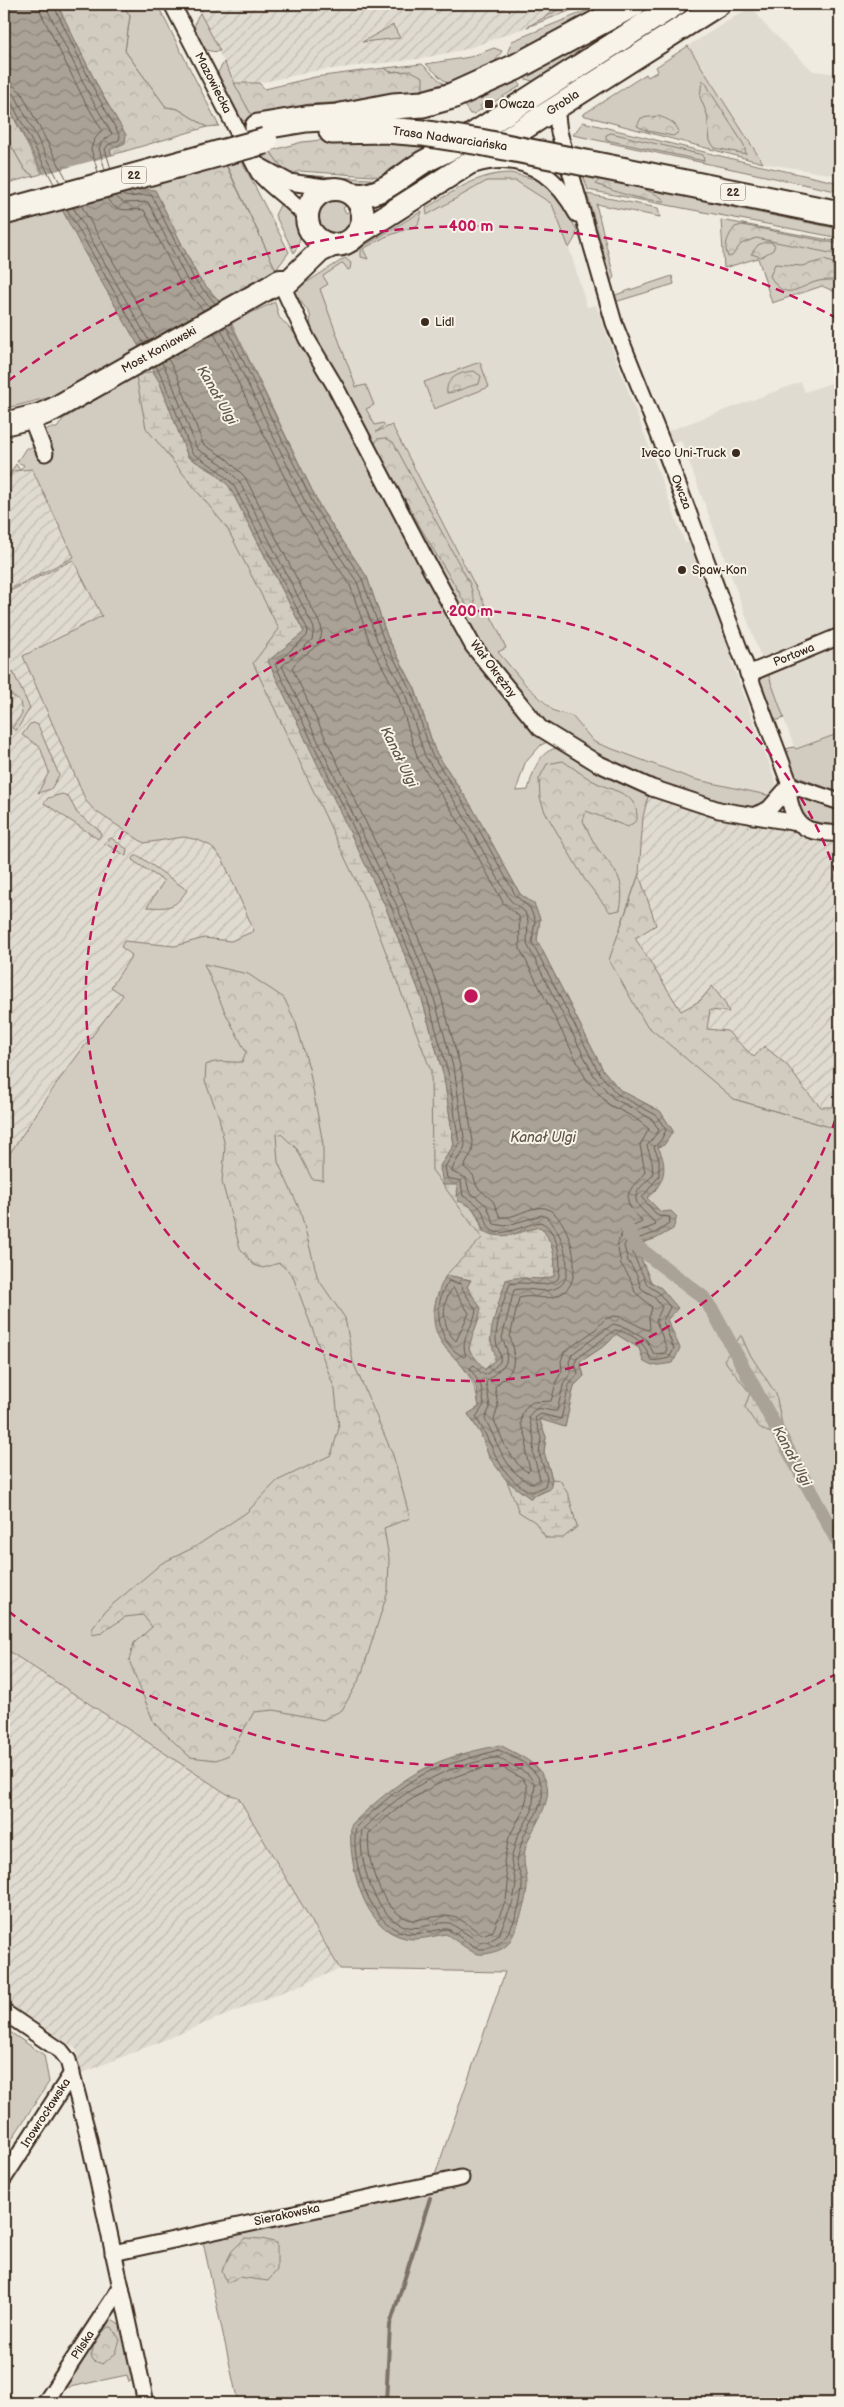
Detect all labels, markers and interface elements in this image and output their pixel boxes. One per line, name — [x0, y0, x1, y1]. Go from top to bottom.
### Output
street label: Mazowiecka — [191, 50, 235, 116]
street label: Grobla — [544, 87, 582, 119]
place label: Owcza — [499, 97, 535, 112]
marker: Owcza — [483, 98, 495, 110]
street label: Trasa Nadwarciańska — [392, 124, 508, 154]
road number: 22 — [122, 166, 146, 184]
road number: 22 — [720, 183, 746, 200]
text: 400 m — [449, 217, 493, 236]
place label: Lidl — [435, 315, 454, 330]
marker: Lidl — [419, 316, 431, 328]
street label: Most Koniawski — [119, 323, 199, 377]
water label: Kanał Ulgi — [193, 362, 241, 428]
place label: Iveco Uni-Truck — [641, 446, 726, 461]
marker: Iveco Uni-Truck — [730, 447, 742, 459]
street label: Owcza — [668, 473, 695, 512]
place label: Spaw-Kon — [692, 563, 747, 578]
marker: Spaw-Kon — [676, 564, 688, 576]
text: 200 m — [449, 602, 493, 621]
street label: Wał Okrężny — [466, 637, 520, 701]
street label: Portowa — [771, 640, 817, 670]
water label: Kanał Ulgi — [377, 724, 421, 791]
centre of rings — [462, 987, 480, 1005]
water label: Kanał Ulgi — [510, 1129, 577, 1146]
water label: Kanał Ulgi — [769, 1423, 815, 1490]
street label: Inowrocławska — [18, 2075, 74, 2150]
street label: Sierakowska — [253, 2201, 322, 2229]
street label: Pilska — [68, 2328, 98, 2362]

